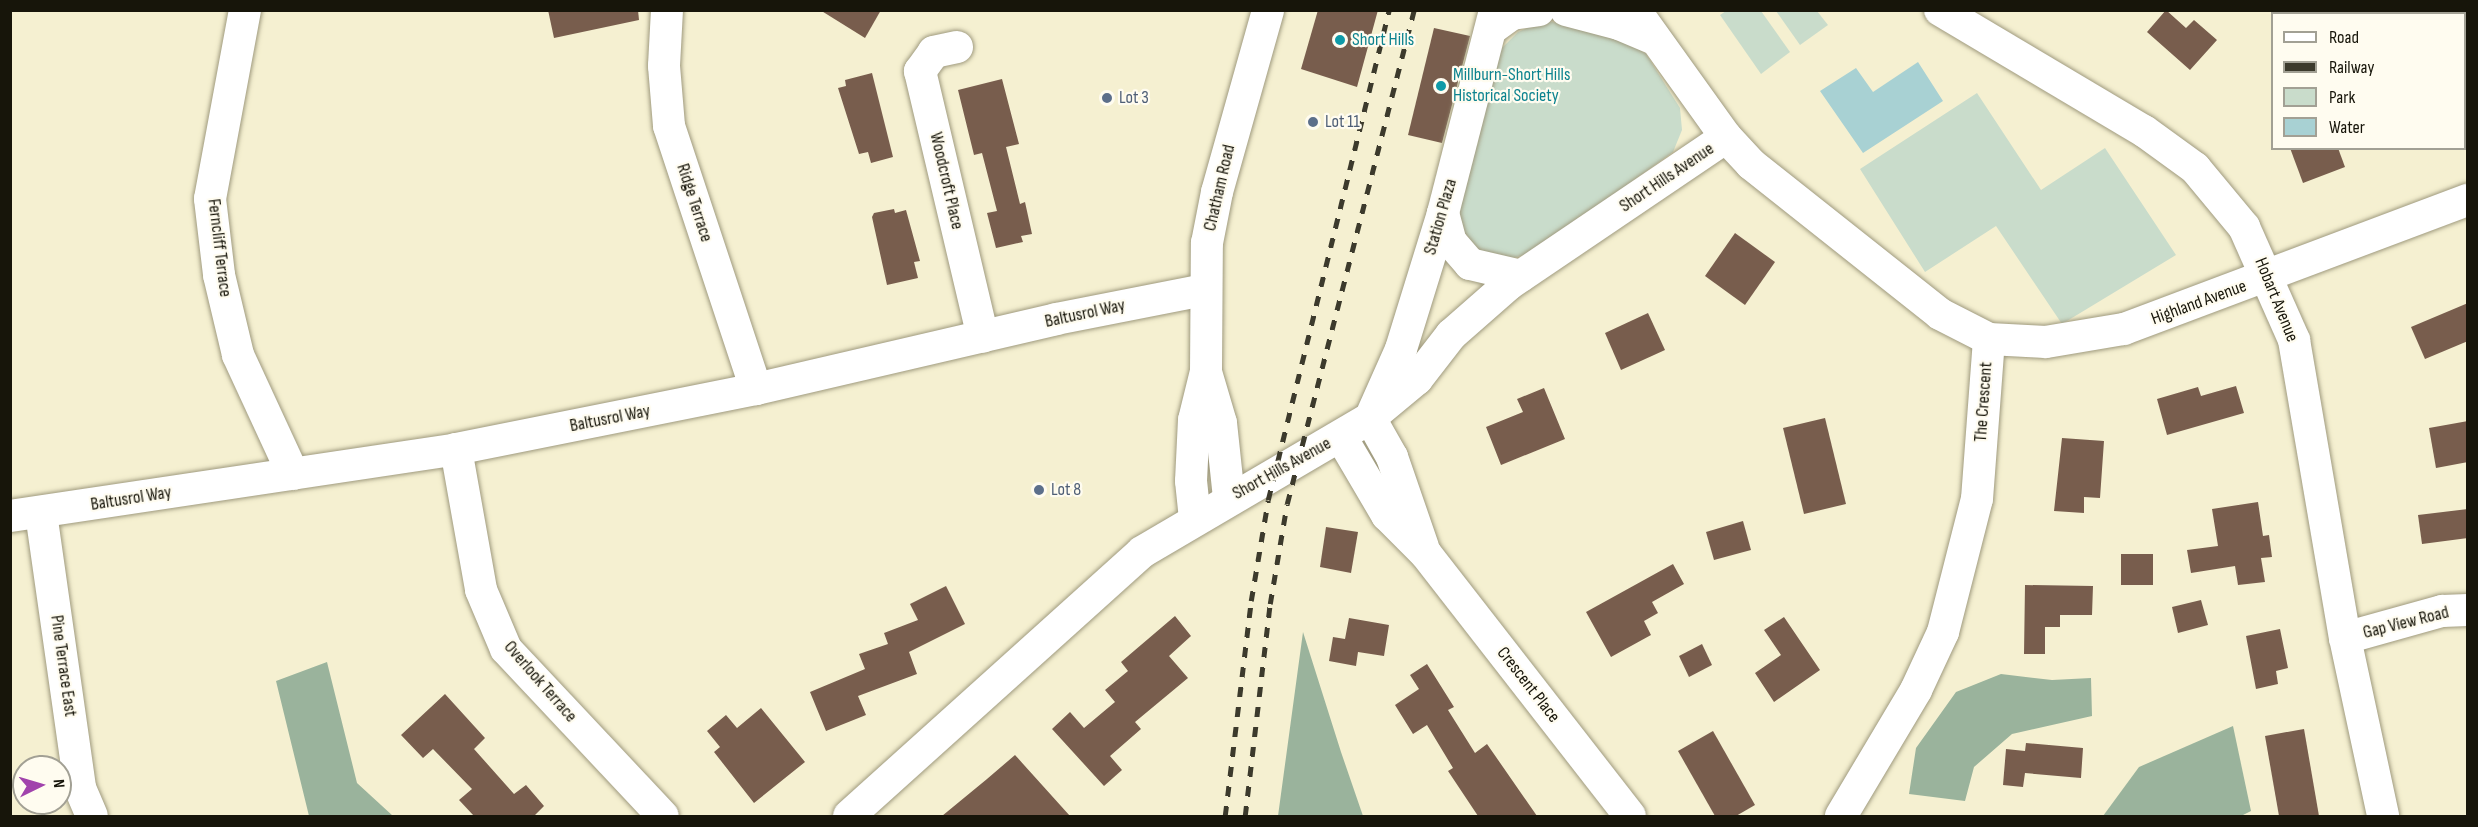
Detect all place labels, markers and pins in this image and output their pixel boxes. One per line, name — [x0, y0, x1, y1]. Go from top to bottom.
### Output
place label: Short Hills — [1352, 29, 1414, 51]
marker: Short Hills — [1333, 33, 1347, 47]
place label: Millburn-Short Hills Historical Society — [1453, 65, 1570, 107]
marker: Millburn-Short Hills Historical Society — [1434, 79, 1448, 93]
place label: Lot 3 — [1119, 87, 1149, 109]
marker: Lot 3 — [1100, 91, 1114, 105]
place label: Lot 11 — [1325, 111, 1360, 133]
marker: Lot 11 — [1306, 115, 1320, 129]
place label: Lot 8 — [1051, 479, 1081, 501]
marker: Lot 8 — [1032, 483, 1046, 497]

